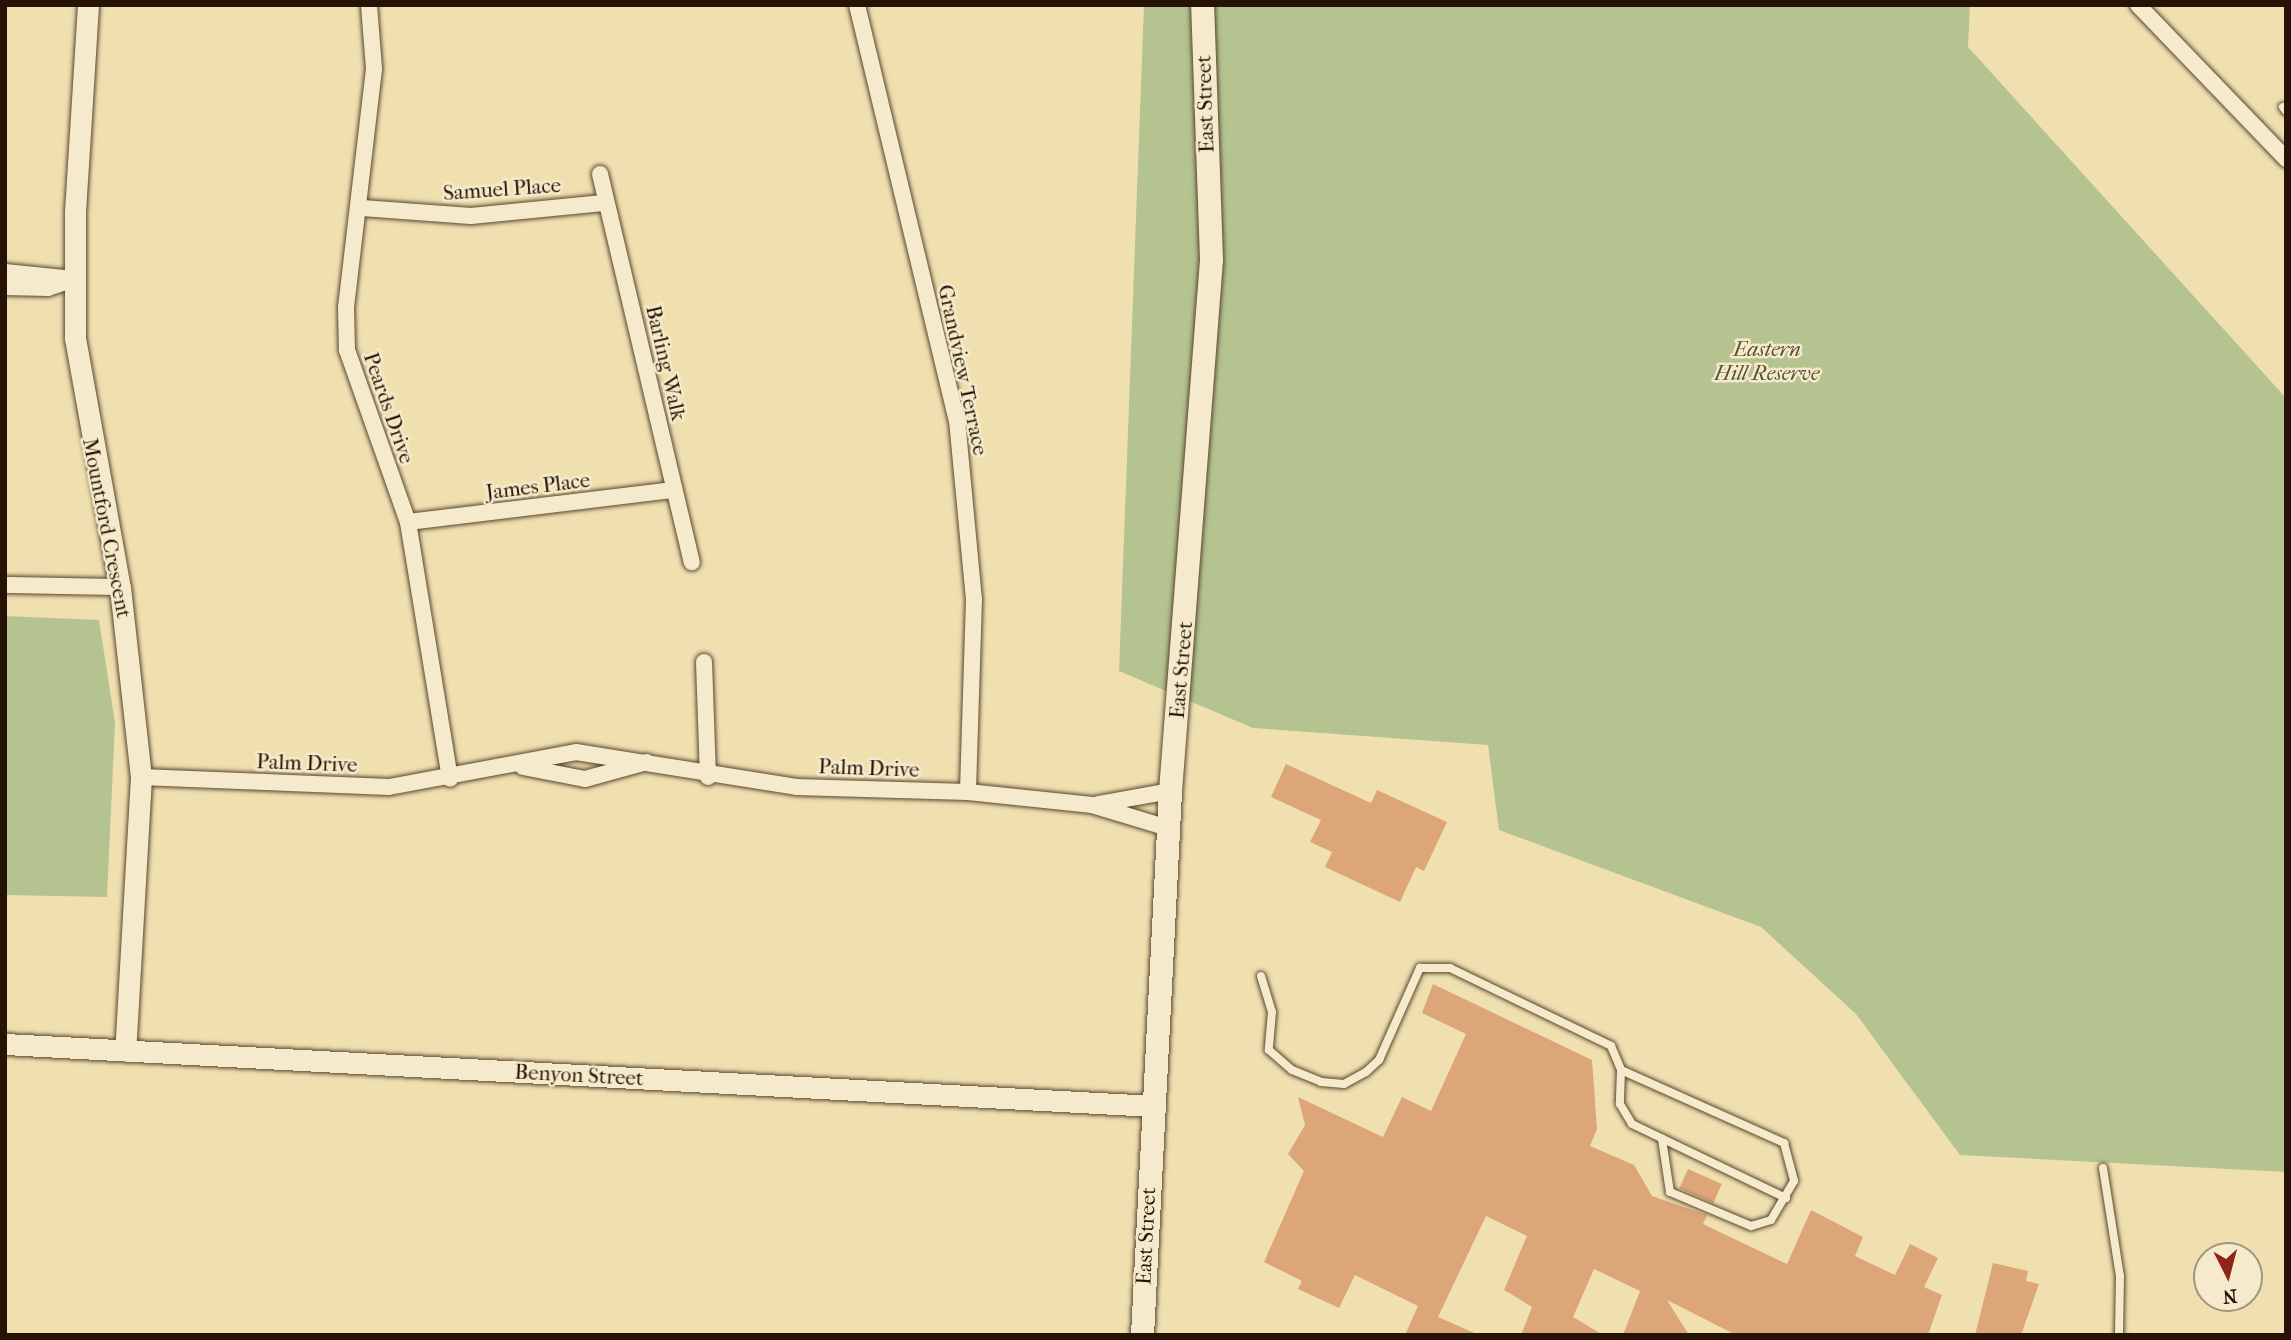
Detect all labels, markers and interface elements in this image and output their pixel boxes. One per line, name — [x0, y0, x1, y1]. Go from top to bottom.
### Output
street label: East Street — [1191, 55, 1219, 153]
street label: Samuel Place — [442, 172, 562, 206]
street label: Grandview Terrace — [933, 282, 993, 458]
street label: Barling Walk — [640, 303, 692, 423]
park label: Eastern Hill Reserve — [1715, 336, 1819, 386]
street label: Peards Drive — [358, 349, 420, 467]
street label: Mountford Crescent — [77, 436, 137, 620]
street label: James Place — [484, 467, 592, 505]
street label: East Street — [1164, 620, 1198, 720]
street label: Palm Drive — [256, 749, 358, 777]
street label: Palm Drive — [818, 754, 920, 782]
street label: Benyon Street — [514, 1059, 644, 1091]
street label: East Street — [1131, 1187, 1161, 1285]
north arrow — [2193, 1242, 2263, 1312]
text: N — [2222, 1284, 2238, 1308]

